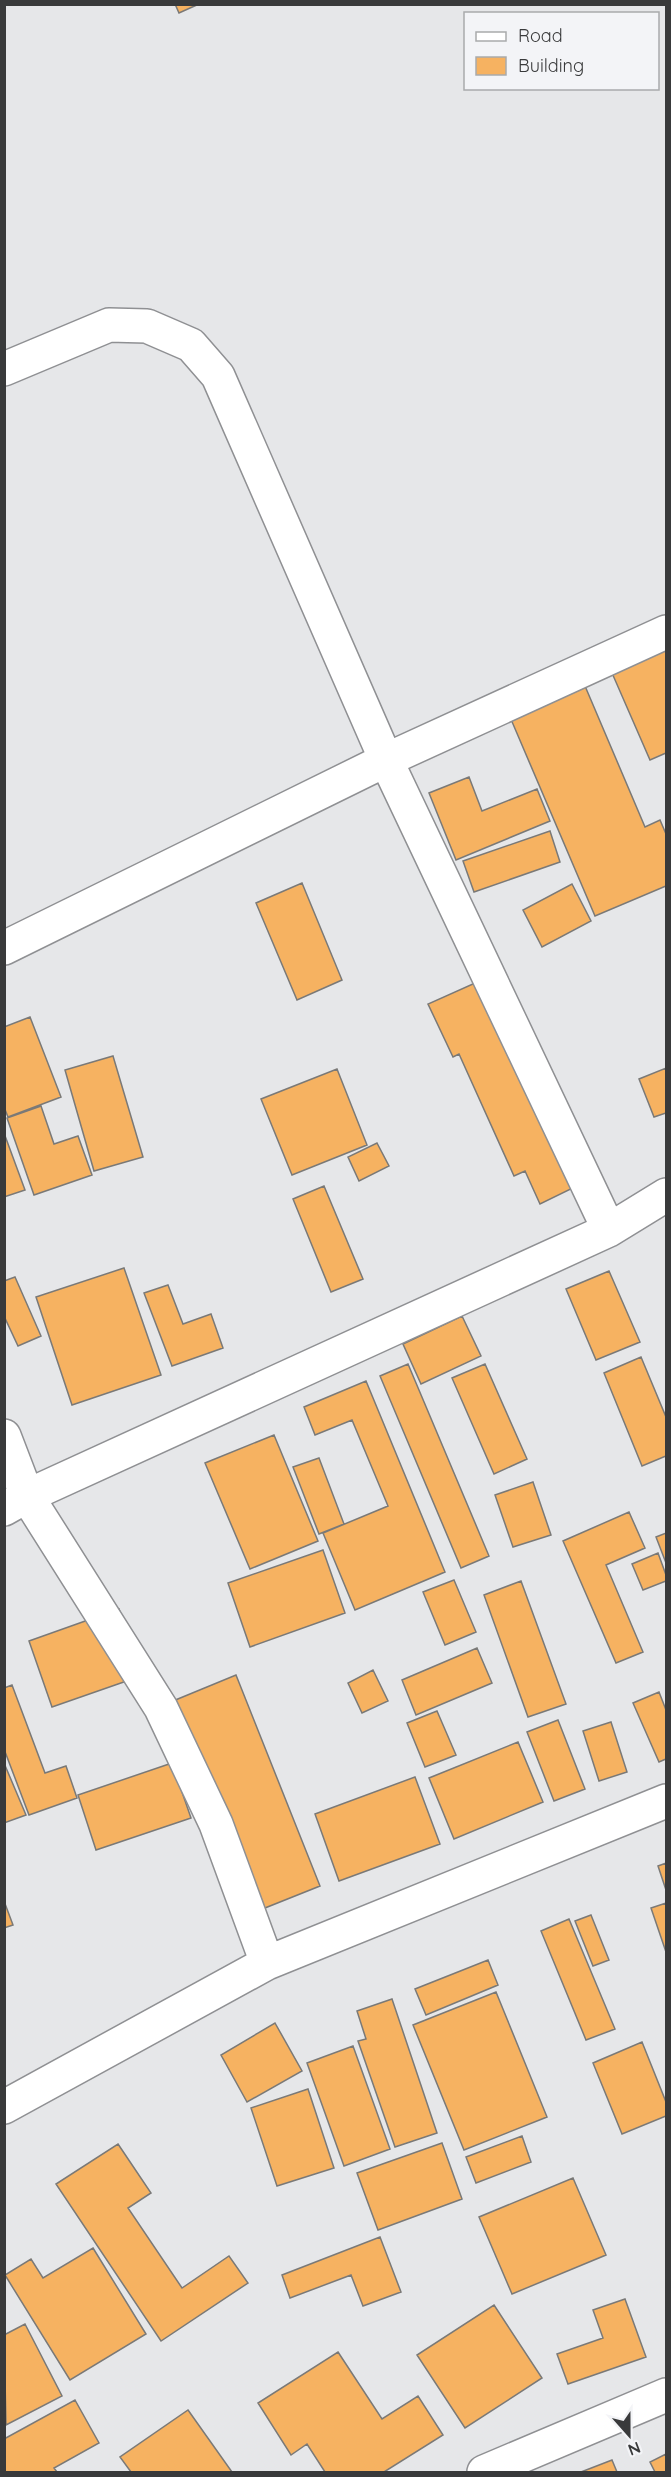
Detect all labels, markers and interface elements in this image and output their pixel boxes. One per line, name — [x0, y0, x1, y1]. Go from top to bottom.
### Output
legend — [464, 12, 659, 90]
text: Road — [518, 24, 563, 47]
text: Building — [518, 54, 584, 77]
north arrow — [599, 2405, 659, 2465]
text: N — [625, 2438, 643, 2460]

